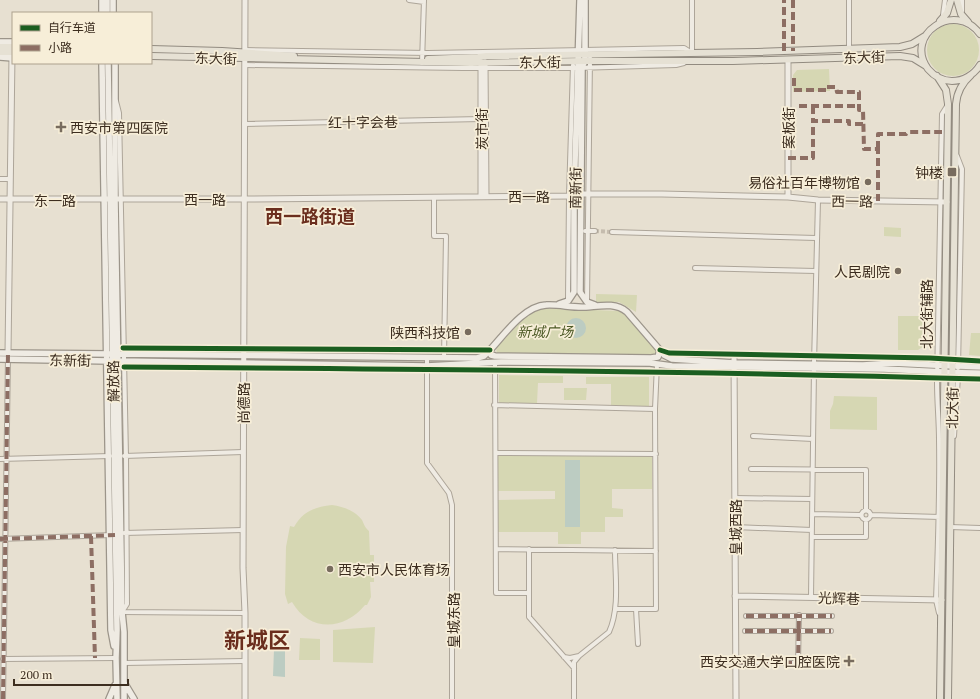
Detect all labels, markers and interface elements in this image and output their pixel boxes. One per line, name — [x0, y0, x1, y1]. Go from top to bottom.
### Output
legend — [12, 12, 152, 64]
text: 自行车道 — [48, 20, 96, 35]
text: 小路 — [48, 40, 72, 55]
street label: 东大街 — [843, 47, 885, 67]
street label: 东大街 — [195, 48, 237, 68]
street label: 东大街 — [519, 52, 561, 72]
street label: 案板街 — [779, 107, 798, 149]
street label: 炭市街 — [472, 108, 491, 150]
street label: 红十字会巷 — [328, 112, 398, 132]
place label: 西安市第四医院 — [70, 118, 168, 137]
marker: 西安市第四医院 — [55, 121, 67, 133]
place label: 钟楼 — [915, 163, 943, 182]
marker: 钟楼 — [946, 166, 958, 178]
street label: 南新街 — [565, 167, 585, 209]
place label: 易俗社百年博物馆 — [748, 173, 860, 192]
marker: 易俗社百年博物馆 — [863, 177, 873, 187]
street label: 西一路 — [508, 187, 550, 206]
street label: 西一路 — [184, 190, 226, 209]
street label: 东一路 — [34, 191, 76, 210]
street label: 西一路 — [831, 191, 873, 211]
district label: 西一路街道 — [265, 204, 355, 228]
place label: 人民剧院 — [834, 262, 890, 281]
marker: 人民剧院 — [893, 266, 903, 276]
street label: 北大街辅路 — [917, 279, 936, 349]
park label: 新城广场 — [517, 322, 574, 341]
place label: 陕西科技馆 — [390, 323, 460, 342]
marker: 陕西科技馆 — [463, 327, 473, 337]
street label: 东新街 — [49, 350, 91, 370]
street label: 解放路 — [103, 360, 123, 402]
street label: 尚德路 — [234, 382, 253, 424]
street label: 北大街 — [942, 387, 962, 429]
street label: 皇城西路 — [726, 499, 745, 555]
place label: 西安市人民体育场 — [338, 560, 450, 579]
marker: 西安市人民体育场 — [325, 564, 335, 574]
street label: 光辉巷 — [818, 588, 860, 608]
street label: 皇城东路 — [444, 592, 463, 648]
district label: 新城区 — [224, 625, 290, 654]
place label: 西安交通大学口腔医院 — [700, 652, 840, 671]
marker: 西安交通大学口腔医院 — [843, 655, 855, 667]
scale bar — [14, 661, 128, 687]
text: 200 m — [20, 667, 53, 682]

